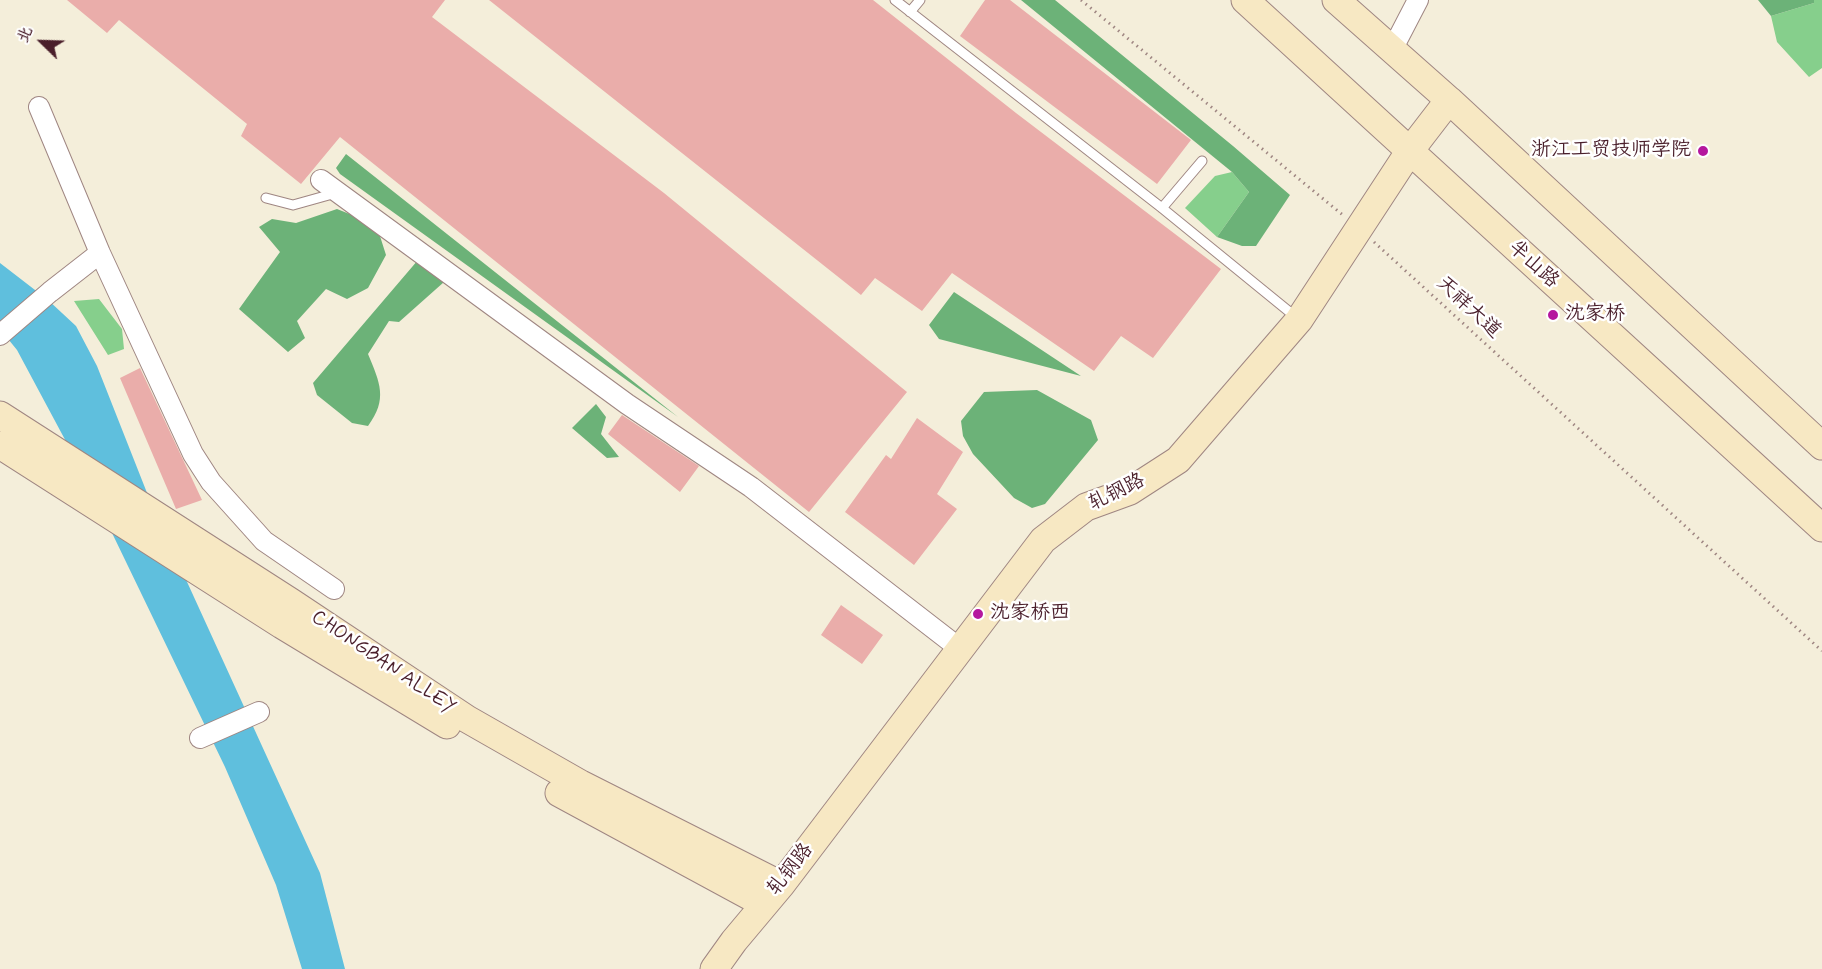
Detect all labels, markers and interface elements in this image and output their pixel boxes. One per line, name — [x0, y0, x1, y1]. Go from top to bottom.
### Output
north arrow — [12, 12, 72, 72]
text: 北 — [12, 23, 38, 46]
place label: 浙江工贸技师学院 — [1531, 139, 1691, 163]
marker: 浙江工贸技师学院 — [1696, 144, 1710, 158]
street label: 半山路 — [1503, 236, 1563, 294]
street label: 天祥大道 — [1431, 272, 1505, 344]
place label: 沈家桥 — [1565, 303, 1625, 327]
marker: 沈家桥 — [1546, 308, 1560, 322]
street label: 轧钢路 — [1085, 469, 1149, 517]
place label: 沈家桥西 — [990, 602, 1070, 626]
street label: CHONGBAN ALLEY — [306, 606, 460, 720]
marker: 沈家桥西 — [971, 607, 985, 621]
street label: 轧钢路 — [763, 839, 819, 901]

